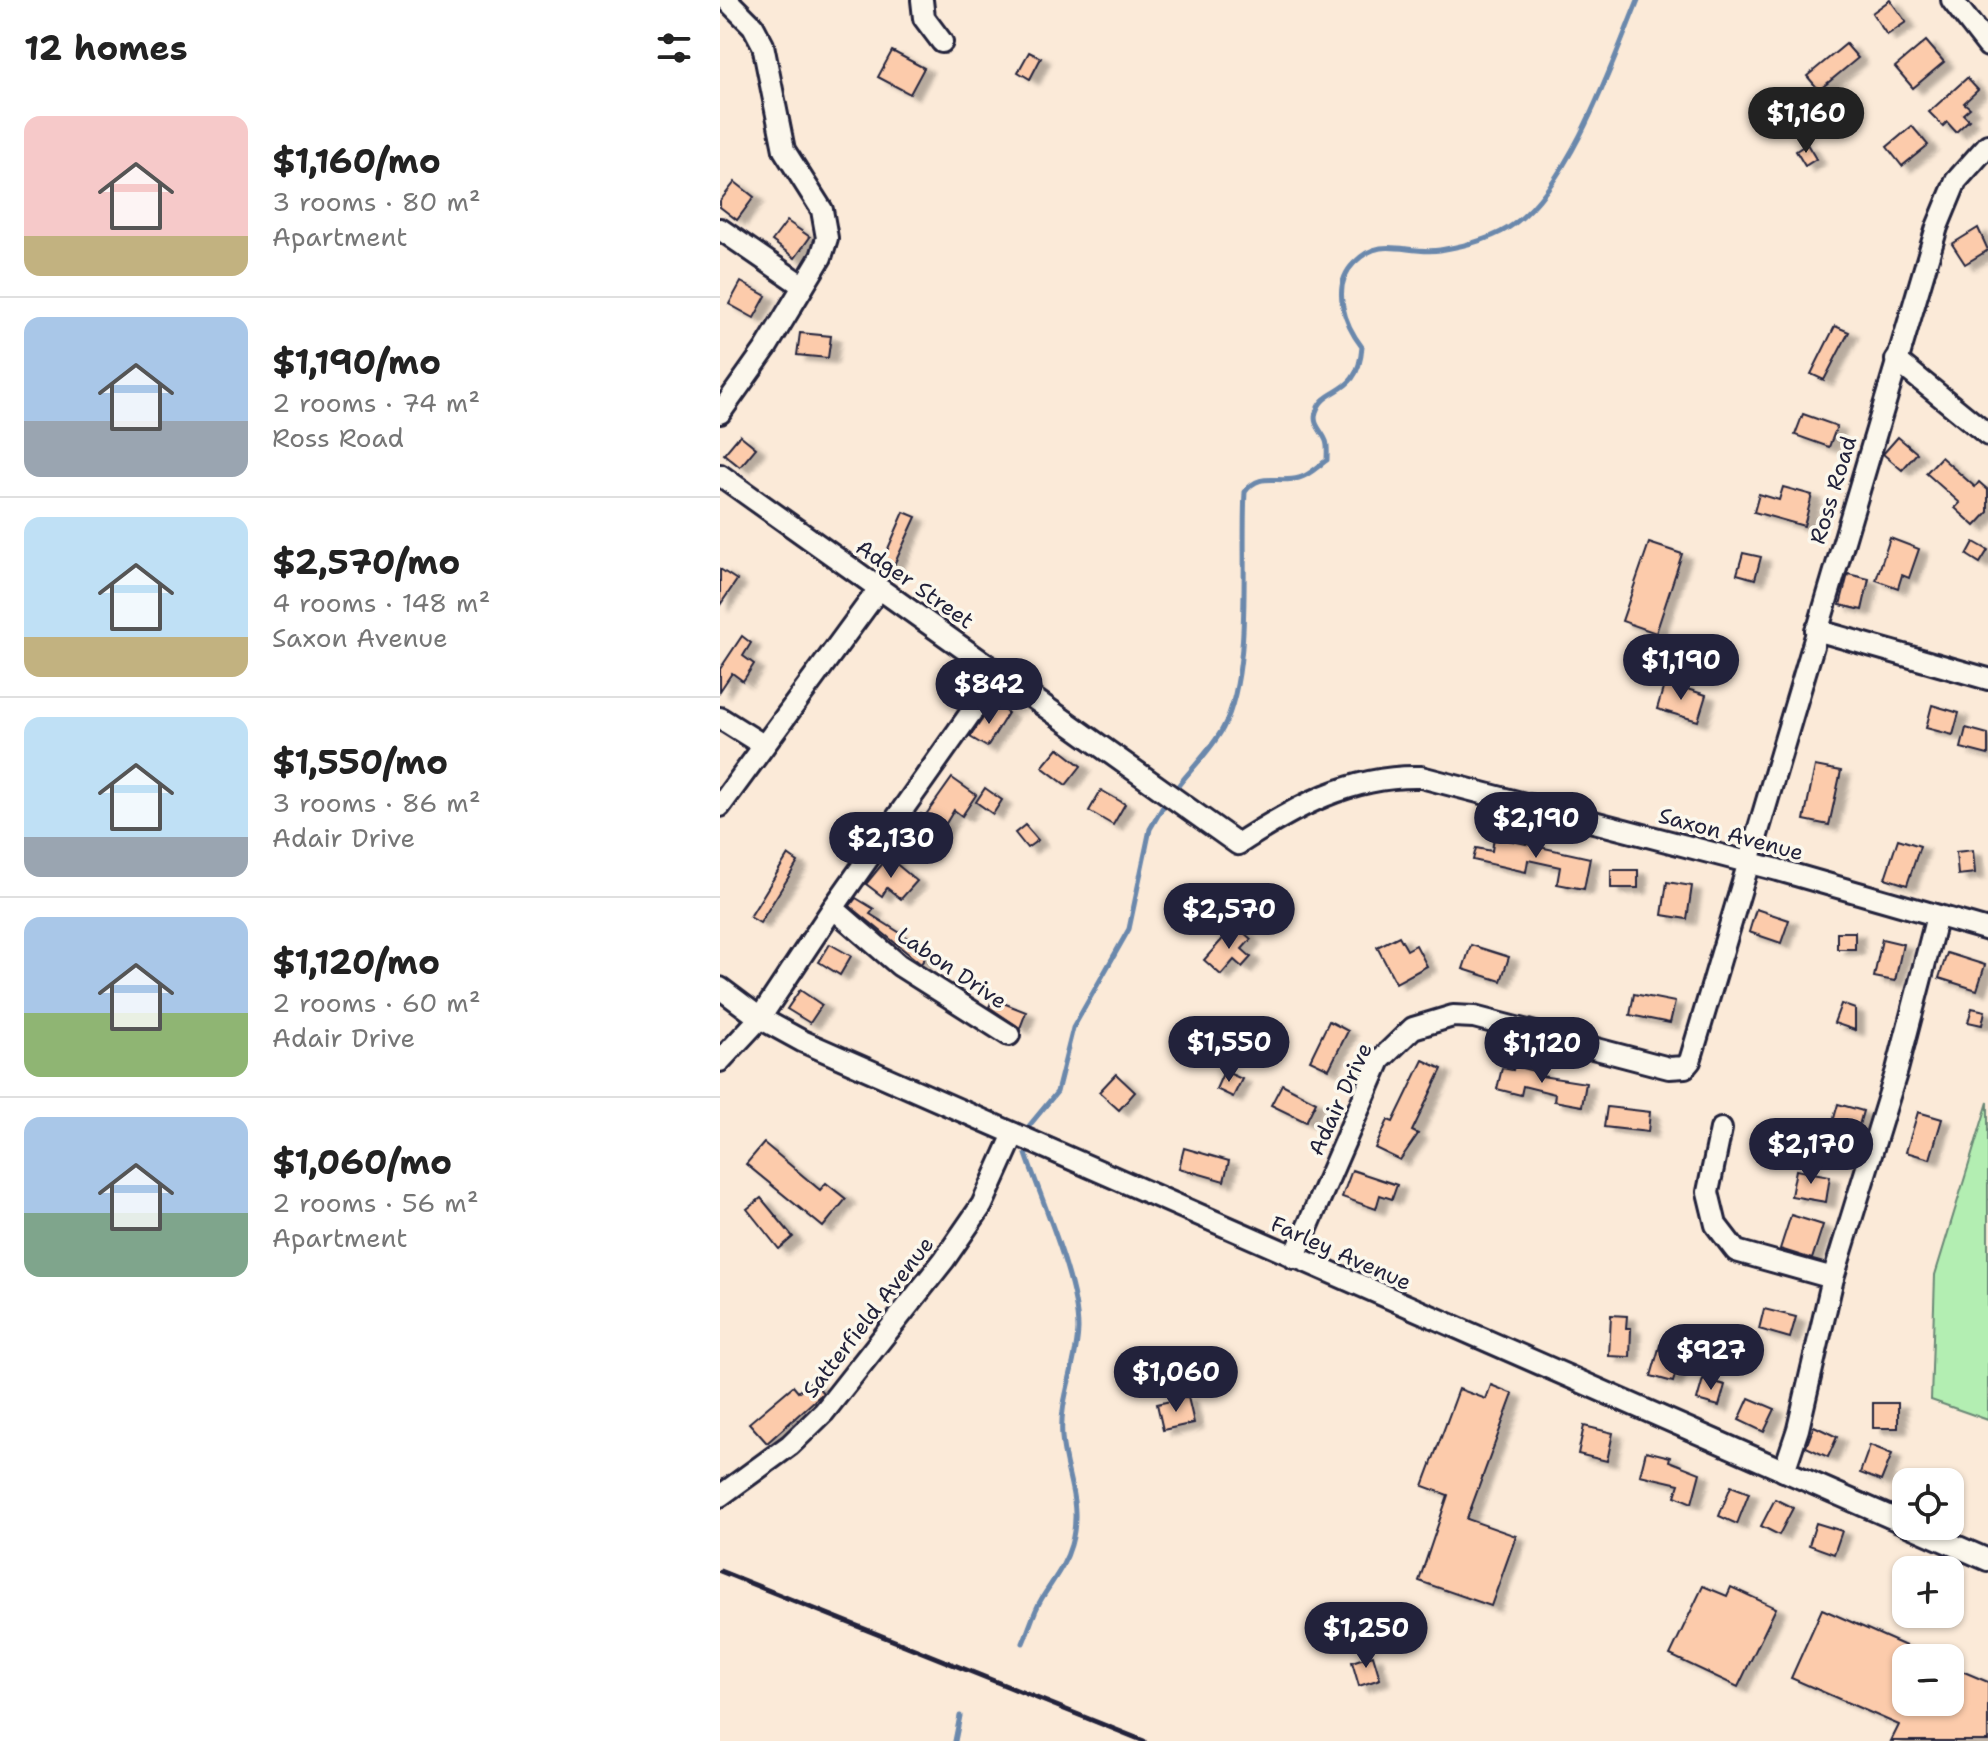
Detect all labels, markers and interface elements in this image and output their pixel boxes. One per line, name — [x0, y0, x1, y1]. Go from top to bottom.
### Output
text: 12 homes — [24, 25, 188, 71]
icon: filters — [652, 26, 696, 70]
pin: $1,160 — [1741, 87, 1871, 155]
text: $1,160 — [1766, 95, 1846, 130]
text: $1,160/mo — [272, 138, 441, 184]
icon: home — [88, 148, 184, 244]
text: 3 rooms · 80 m² — [272, 184, 481, 219]
text: Apartment — [272, 219, 408, 254]
text: $1,190/mo — [272, 339, 441, 385]
icon: home — [88, 349, 184, 445]
text: 2 rooms · 74 m² — [272, 385, 480, 420]
text: Ross Road — [272, 420, 404, 455]
street label: Ross Road — [1803, 432, 1863, 548]
street label: Adger Street — [850, 533, 980, 635]
text: $2,570/mo — [272, 539, 460, 585]
icon: home — [88, 549, 184, 645]
text: 4 rooms · 148 m² — [272, 585, 490, 620]
text: Saxon Avenue — [272, 620, 448, 655]
pin: $1,190 — [1616, 634, 1746, 702]
text: $1,190 — [1641, 642, 1721, 677]
pin: $842 — [942, 658, 1036, 726]
text: $842 — [954, 666, 1024, 701]
text: $1,550/mo — [272, 739, 448, 785]
icon: home — [88, 749, 184, 845]
text: 3 rooms · 86 m² — [272, 785, 481, 820]
pin: $2,190 — [1471, 792, 1601, 860]
text: $2,190 — [1492, 800, 1580, 835]
street label: Saxon Avenue — [1655, 801, 1807, 867]
pin: $2,130 — [826, 812, 956, 880]
text: Adair Drive — [272, 820, 415, 855]
text: $2,130 — [847, 820, 935, 855]
pin: $2,570 — [1164, 883, 1294, 951]
text: $2,570 — [1182, 891, 1276, 926]
street label: Labon Drive — [891, 921, 1013, 1015]
text: $1,120/mo — [272, 939, 440, 985]
icon: home — [88, 949, 184, 1045]
text: 2 rooms · 60 m² — [272, 985, 481, 1020]
pin: $1,550 — [1164, 1016, 1294, 1084]
pin: $1,120 — [1477, 1017, 1607, 1085]
text: Adair Drive — [272, 1020, 415, 1055]
text: $1,550 — [1186, 1024, 1272, 1059]
text: $1,120 — [1502, 1025, 1582, 1060]
street label: Adair Drive — [1301, 1038, 1379, 1160]
pin: $2,170 — [1746, 1118, 1876, 1186]
text: $2,170 — [1767, 1126, 1855, 1161]
text: $1,060/mo — [272, 1139, 452, 1185]
icon: home — [88, 1149, 184, 1245]
text: 2 rooms · 56 m² — [272, 1185, 479, 1220]
street label: Farley Avenue — [1266, 1209, 1416, 1297]
text: Apartment — [272, 1220, 408, 1255]
street label: Satterfield Avenue — [796, 1230, 940, 1404]
pin: $927 — [1664, 1324, 1758, 1392]
text: $927 — [1676, 1332, 1746, 1367]
pin: $1,060 — [1111, 1346, 1241, 1414]
text: $1,060 — [1132, 1354, 1220, 1389]
map controls — [1892, 1468, 1964, 1716]
button: locate — [1892, 1468, 1964, 1540]
button: + — [1892, 1556, 1964, 1628]
pin: $1,250 — [1301, 1602, 1431, 1670]
text: $1,250 — [1323, 1610, 1409, 1645]
button: − — [1892, 1644, 1964, 1716]

